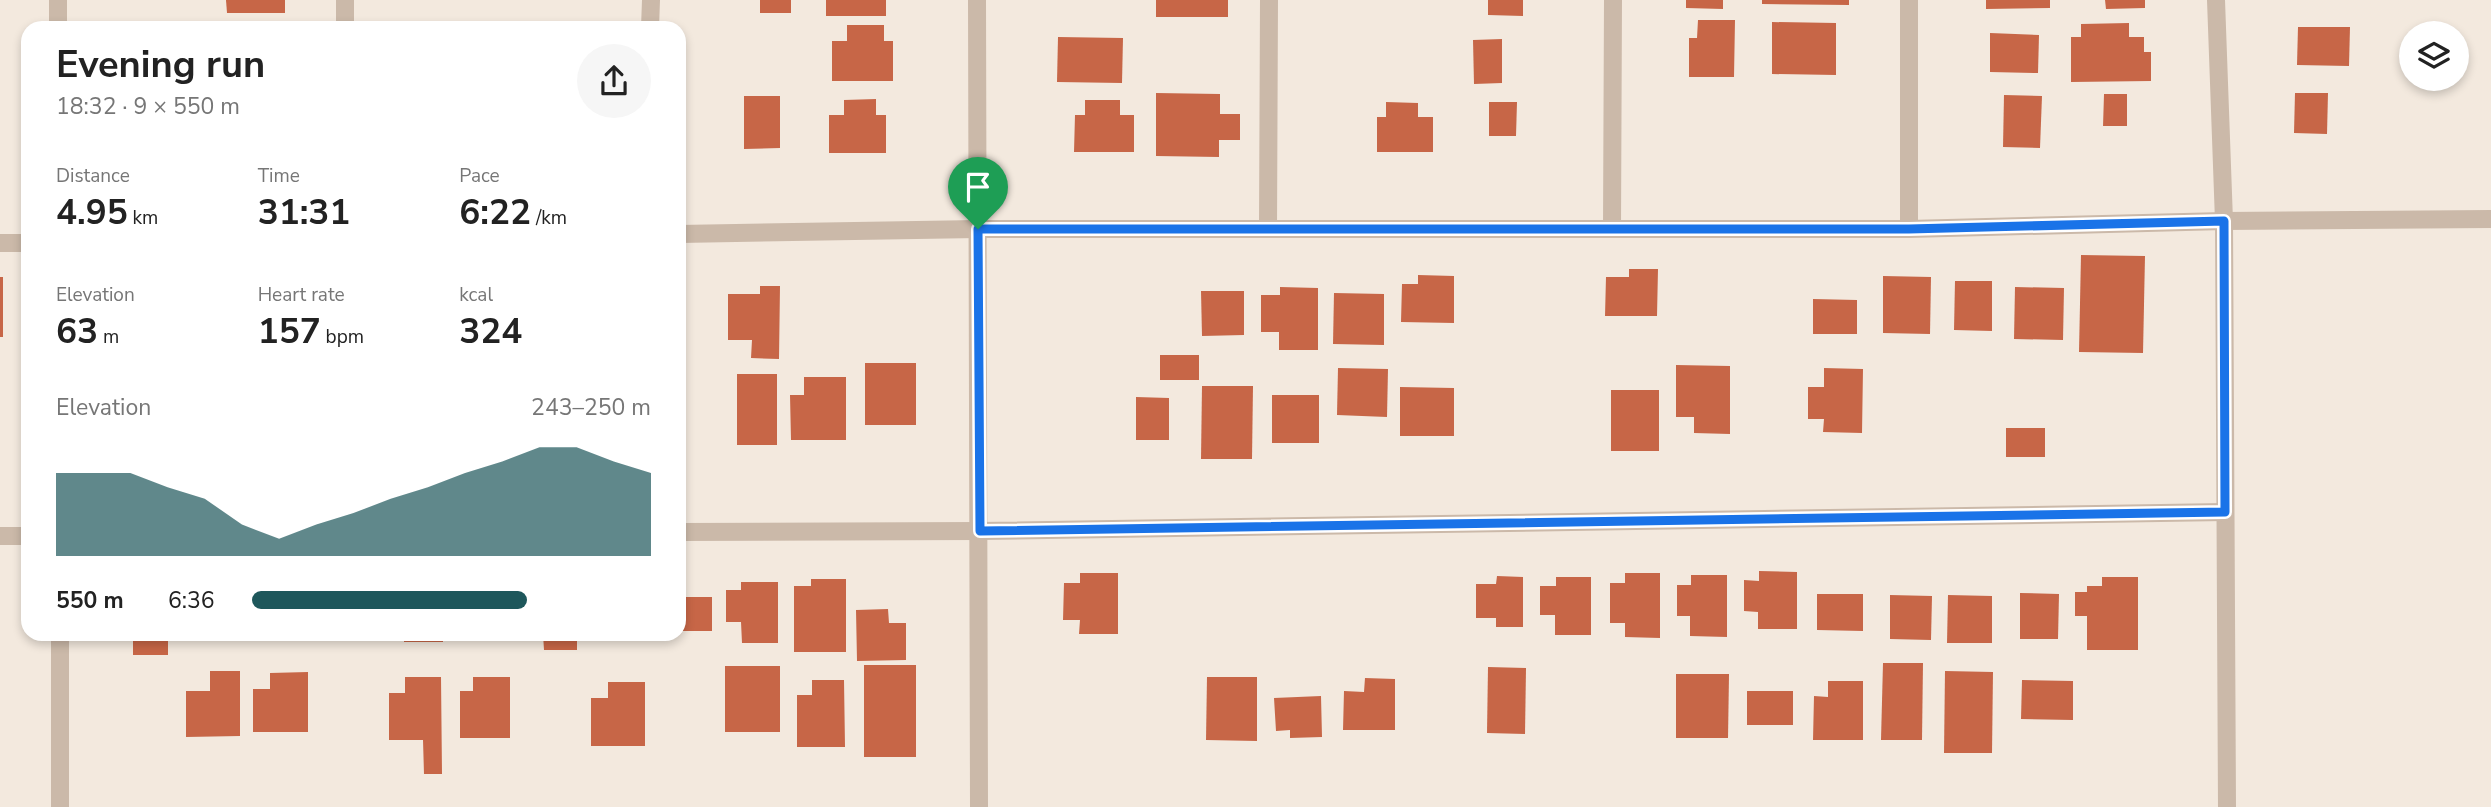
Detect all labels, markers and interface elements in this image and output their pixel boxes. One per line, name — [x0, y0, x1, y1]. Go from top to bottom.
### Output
map controls — [2399, 21, 2469, 91]
button: layers — [2399, 21, 2469, 91]
text: Evening run — [56, 39, 265, 90]
button: share — [577, 44, 651, 118]
text: 18:32 · 9 × 550 m — [56, 91, 240, 122]
pin — [948, 157, 1008, 229]
text: Distance — [56, 163, 130, 189]
text: Time — [258, 163, 300, 189]
text: Pace — [459, 163, 500, 189]
icon: arrive — [959, 168, 997, 206]
text: 4.95 — [56, 189, 128, 236]
text: 31:31 — [258, 189, 350, 236]
text: 6:22 — [459, 189, 531, 236]
text: km — [128, 205, 158, 231]
text: /km — [531, 205, 567, 231]
text: Elevation — [56, 282, 135, 308]
text: Heart rate — [258, 282, 345, 308]
text: kcal — [459, 282, 493, 308]
text: 63 — [56, 308, 98, 355]
text: 157 — [258, 308, 321, 355]
text: 324 — [459, 308, 522, 355]
text: m — [98, 324, 119, 350]
text: bpm — [321, 324, 364, 350]
text: Elevation — [56, 392, 151, 423]
text: 243–250 m — [531, 392, 651, 423]
text: 550 m — [56, 585, 124, 616]
text: 6:36 — [168, 585, 215, 616]

